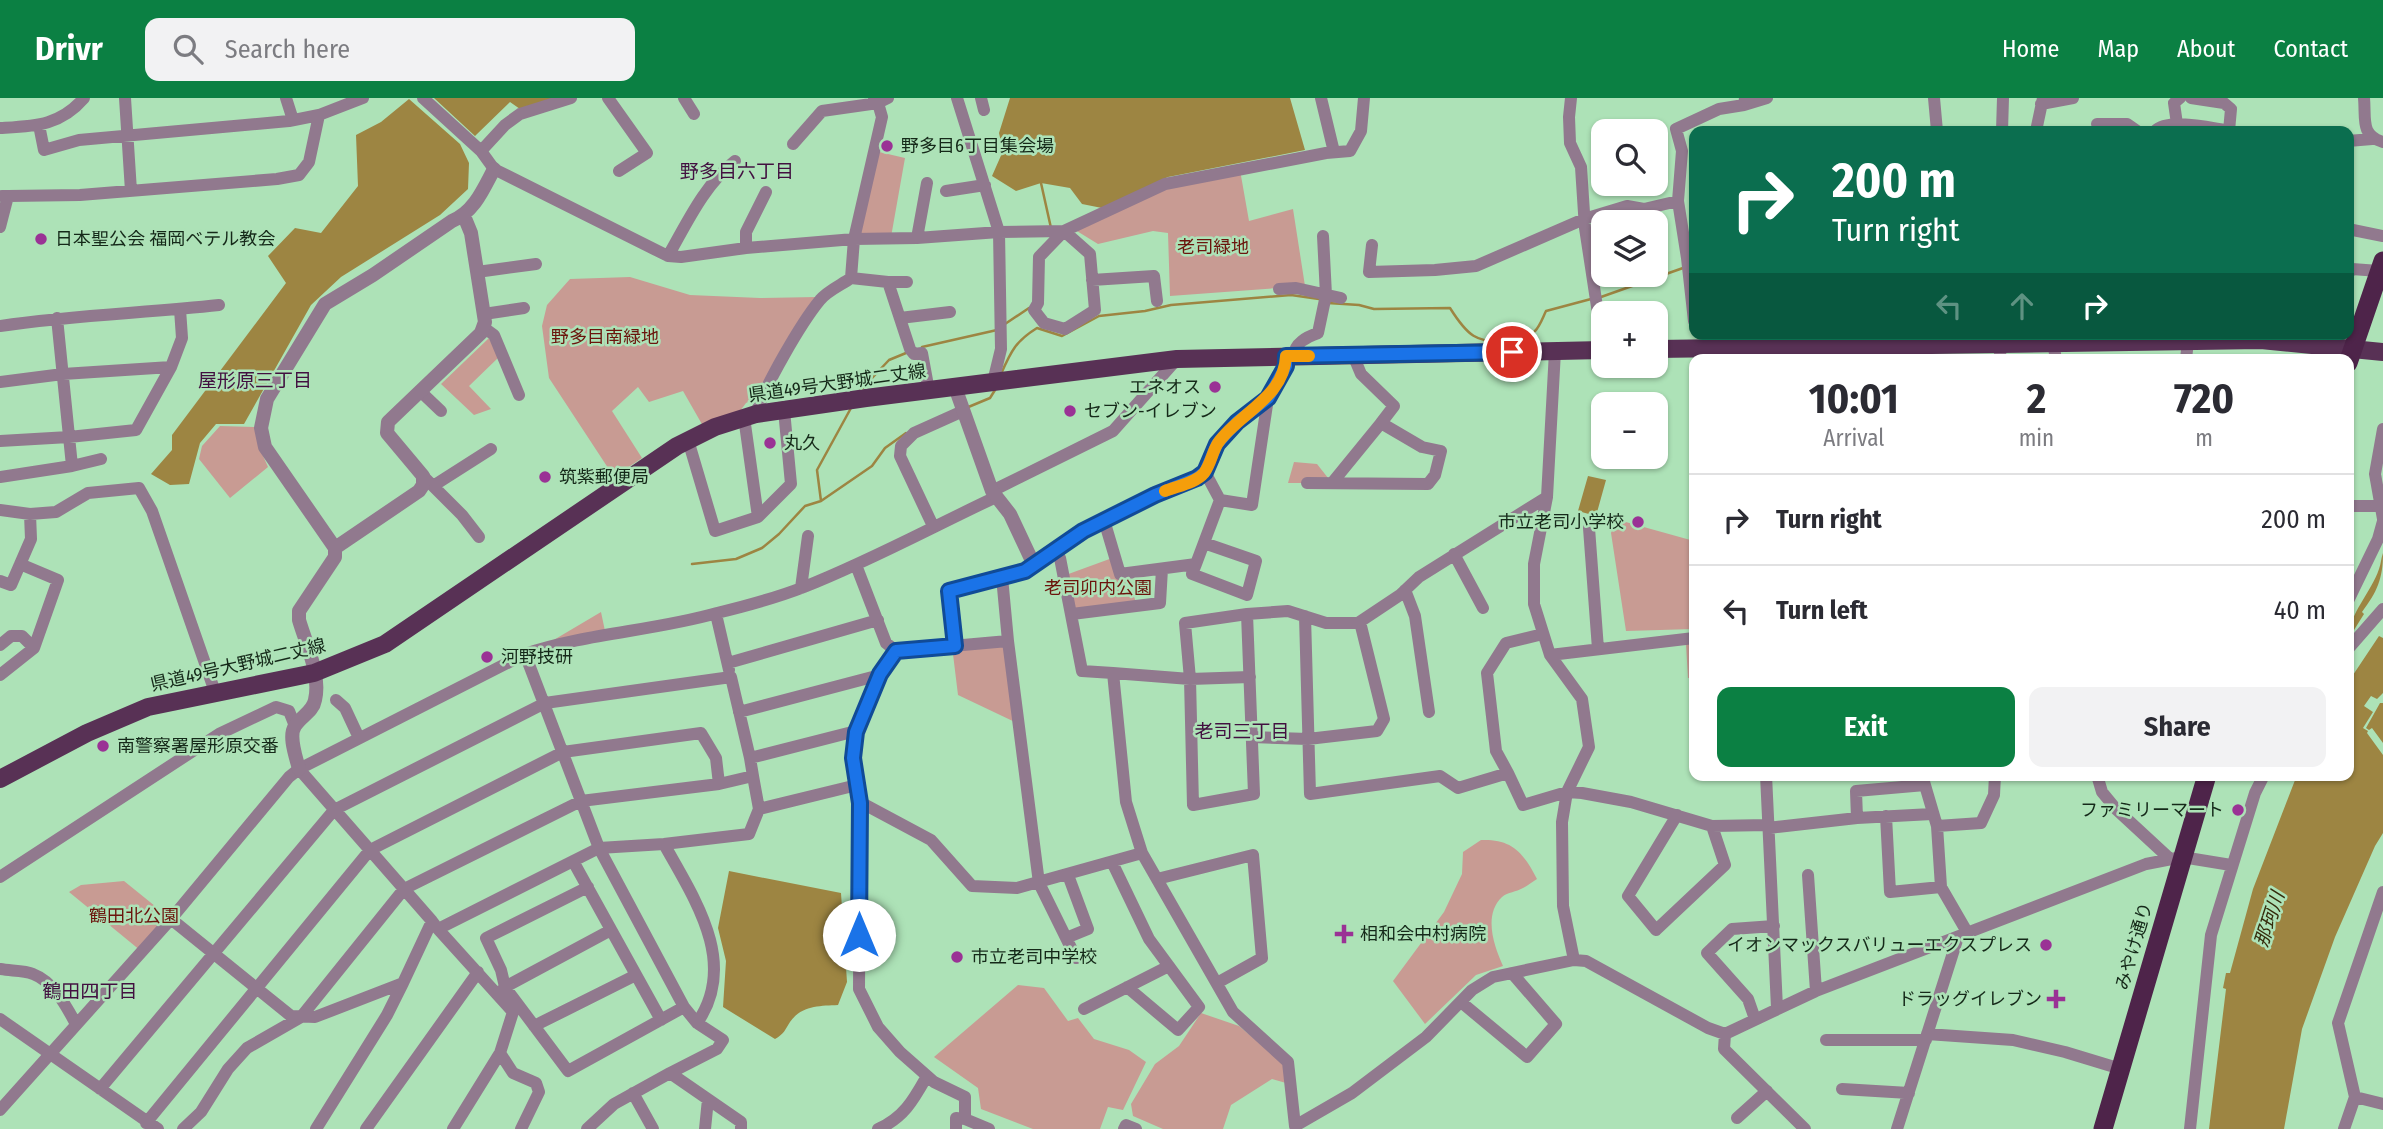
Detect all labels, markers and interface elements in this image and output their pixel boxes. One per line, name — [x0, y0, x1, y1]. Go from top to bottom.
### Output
search box — [145, 18, 635, 81]
text: Drivr — [35, 29, 103, 69]
icon: search — [169, 30, 207, 68]
text: Search here — [225, 34, 350, 65]
text: Home — [2002, 35, 2059, 63]
text: Map — [2097, 35, 2139, 63]
text: About — [2177, 35, 2235, 63]
text: Contact — [2273, 35, 2348, 63]
map controls — [1591, 119, 1668, 469]
button: search — [1591, 119, 1668, 196]
place label: 野多目6丁目集会場 — [901, 135, 1054, 157]
marker: 野多目6丁目集会場 — [879, 138, 895, 154]
text: 200 m — [1832, 151, 1956, 210]
icon: right — [1717, 154, 1808, 245]
district label: 野多目六丁目 — [680, 160, 794, 183]
button: layers — [1591, 210, 1668, 287]
text: Turn right — [1832, 211, 1959, 249]
place label: 日本聖公会 福岡ベテル教会 — [55, 228, 275, 250]
marker: 日本聖公会 福岡ベテル教会 — [33, 231, 49, 247]
park label: 老司緑地 — [1177, 236, 1249, 258]
icon: left — [1930, 287, 1968, 325]
icon: ahead — [2003, 287, 2041, 325]
icon: right — [2076, 287, 2114, 325]
button: + — [1591, 301, 1668, 378]
pin — [1482, 322, 1542, 382]
park label: 野多目南緑地 — [551, 326, 659, 348]
icon: arrive — [1493, 333, 1531, 371]
street label: 県道49号大野城二丈線 — [747, 360, 927, 406]
district label: 屋形原三丁目 — [198, 369, 312, 392]
text: 10:01 — [1809, 374, 1899, 424]
text: 2 — [2027, 374, 2046, 424]
text: 720 — [2174, 374, 2234, 424]
place label: エネオス — [1129, 376, 1201, 398]
marker: エネオス — [1207, 379, 1223, 395]
button: − — [1591, 392, 1668, 469]
place label: セブン-イレブン — [1084, 400, 1217, 422]
marker: セブン-イレブン — [1062, 403, 1078, 419]
text: Arrival — [1823, 424, 1884, 452]
text: min — [2019, 424, 2054, 452]
text: m — [2195, 424, 2213, 452]
place label: 丸久 — [784, 432, 820, 454]
marker: 丸久 — [762, 435, 778, 451]
place label: 筑紫郵便局 — [559, 466, 649, 488]
marker: 筑紫郵便局 — [537, 469, 553, 485]
icon: right — [1717, 501, 1755, 539]
text: Turn right — [1776, 504, 1882, 535]
text: 200 m — [2261, 504, 2326, 535]
place label: 市立老司小学校 — [1498, 511, 1624, 533]
marker: 市立老司小学校 — [1630, 514, 1646, 530]
park label: 老司卯内公園 — [1044, 577, 1152, 599]
icon: left — [1717, 592, 1755, 630]
text: Turn left — [1776, 595, 1868, 626]
text: 40 m — [2274, 595, 2326, 626]
street label: 県道49号大野城二丈線 — [148, 634, 328, 696]
place label: 河野技研 — [501, 646, 573, 668]
marker: 河野技研 — [479, 649, 495, 665]
button: Exit — [1717, 687, 2015, 767]
button: Share — [2029, 687, 2326, 767]
district label: 老司三丁目 — [1194, 720, 1290, 743]
place label: 南警察署屋形原交番 — [117, 735, 279, 757]
marker: 南警察署屋形原交番 — [95, 738, 111, 754]
place label: ファミリーマート — [2080, 799, 2224, 821]
marker: ファミリーマート — [2230, 802, 2246, 818]
water label: 那珂川 — [2250, 887, 2290, 950]
position arrow — [822, 898, 896, 972]
street label: みやけ通り — [2111, 900, 2157, 992]
park label: 鶴田北公園 — [89, 905, 179, 927]
place label: 相和会中村病院 — [1360, 923, 1486, 945]
marker: 相和会中村病院 — [1334, 924, 1354, 944]
place label: イオンマックスバリューエクスプレス — [1727, 934, 2032, 956]
marker: イオンマックスバリューエクスプレス — [2038, 937, 2054, 953]
place label: 市立老司中学校 — [971, 946, 1097, 968]
marker: 市立老司中学校 — [949, 949, 965, 965]
district label: 鶴田四丁目 — [42, 980, 138, 1003]
place label: ドラッグイレブン — [1898, 988, 2042, 1010]
marker: ドラッグイレブン — [2048, 991, 2064, 1007]

